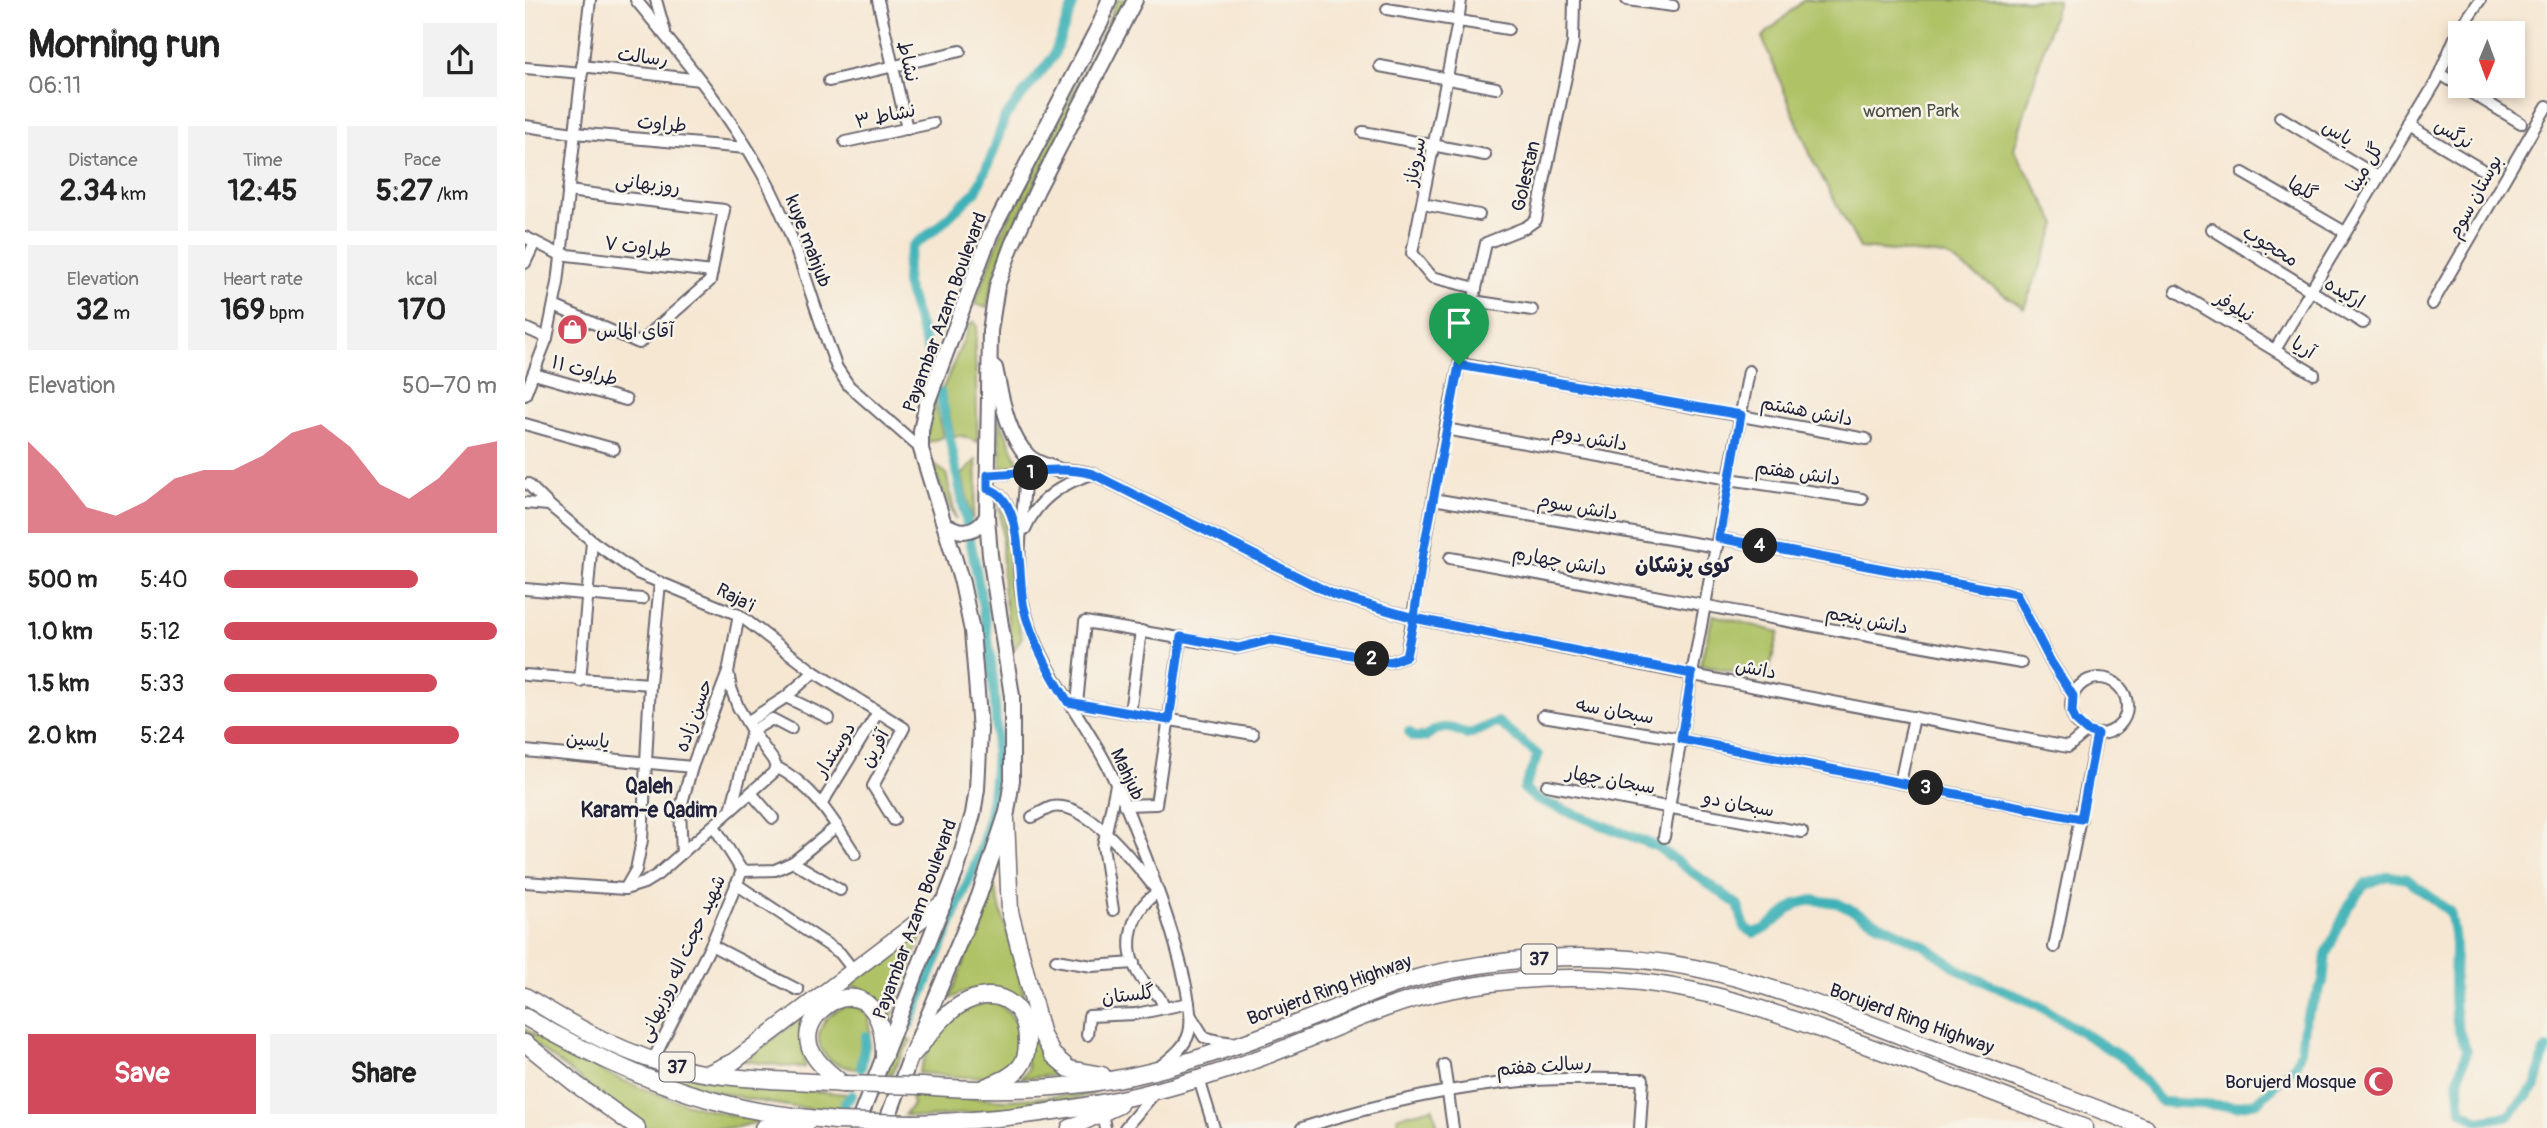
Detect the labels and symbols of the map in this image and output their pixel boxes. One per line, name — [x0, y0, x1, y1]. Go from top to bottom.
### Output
north arrow — [2448, 21, 2525, 98]
street label: نشاط — [892, 38, 924, 84]
street label: رسالت — [616, 42, 670, 72]
street label: نشاط ۳ — [853, 98, 918, 134]
park label: women Park — [1863, 99, 1959, 123]
street label: طراوت — [636, 110, 688, 138]
street label: نرگس — [2430, 113, 2477, 155]
street label: یاس — [2318, 114, 2357, 151]
street label: سروناز — [1398, 135, 1431, 190]
street label: گل مینا — [2341, 138, 2389, 197]
street label: Golestan — [1506, 139, 1546, 214]
street label: بوستان سوم — [2442, 150, 2509, 244]
street label: روزبهانی — [614, 168, 682, 200]
street label: گلها — [2283, 171, 2322, 207]
street label: kuye mahjub — [780, 192, 837, 291]
street label: Payambar Azam Boulevard — [898, 209, 992, 416]
street label: محجوب — [2238, 219, 2303, 272]
street label: طراوت ۷ — [603, 231, 673, 263]
street label: ارکیده — [2320, 272, 2369, 314]
street label: نیلوفر — [2209, 285, 2258, 328]
pin — [1429, 293, 1489, 365]
shop icon: آقای الماس — [556, 313, 590, 347]
place label: آقای الماس — [596, 319, 675, 343]
street label: آریا — [2287, 331, 2321, 365]
street label: طراوت ۱۱ — [549, 350, 621, 392]
street label: دانش هشتم — [1758, 390, 1855, 434]
street label: دانش دوم — [1550, 420, 1629, 458]
street label: دانش هفتم — [1753, 455, 1842, 493]
pin: 1 — [1014, 456, 1049, 490]
street label: دانش سوم — [1535, 488, 1620, 528]
pin: 4 — [1743, 528, 1777, 564]
street label: دانش چهارم — [1510, 541, 1609, 583]
district label: کوی پزشکان — [1635, 552, 1734, 579]
street label: Raja'i — [712, 578, 759, 618]
street label: دانش پنجم — [1823, 600, 1910, 642]
pin: 2 — [1355, 642, 1389, 676]
street label: دانش — [1733, 653, 1778, 685]
street label: حسن زاده — [670, 676, 718, 755]
street label: سبحان سه — [1574, 692, 1656, 730]
street label: دوستدار — [808, 718, 861, 783]
street label: آفرین — [855, 724, 895, 772]
street label: یاسین — [565, 726, 611, 754]
street label: Mahjub — [1105, 745, 1149, 804]
street label: سبحان چهار — [1562, 760, 1657, 800]
pin: 3 — [1909, 770, 1943, 806]
district label: Qaleh Karam-e Qadim — [581, 773, 718, 824]
street label: سبحان دو — [1699, 785, 1776, 823]
street label: Payambar Azam Boulevard — [868, 816, 962, 1023]
street label: شهید حجت اله روزبهانی — [633, 871, 731, 1046]
road number: 37 — [1521, 944, 1557, 974]
street label: Borujerd Ring Highway — [1244, 949, 1415, 1031]
street label: Borujerd Ring Highway — [1826, 978, 1997, 1060]
street label: گلستان — [1100, 980, 1156, 1010]
street label: رسالت هفتم — [1495, 1051, 1593, 1083]
road number: 37 — [659, 1052, 695, 1082]
mosque icon: Borujerd Mosque — [2362, 1064, 2396, 1098]
place label: Borujerd Mosque — [2225, 1070, 2357, 1094]

